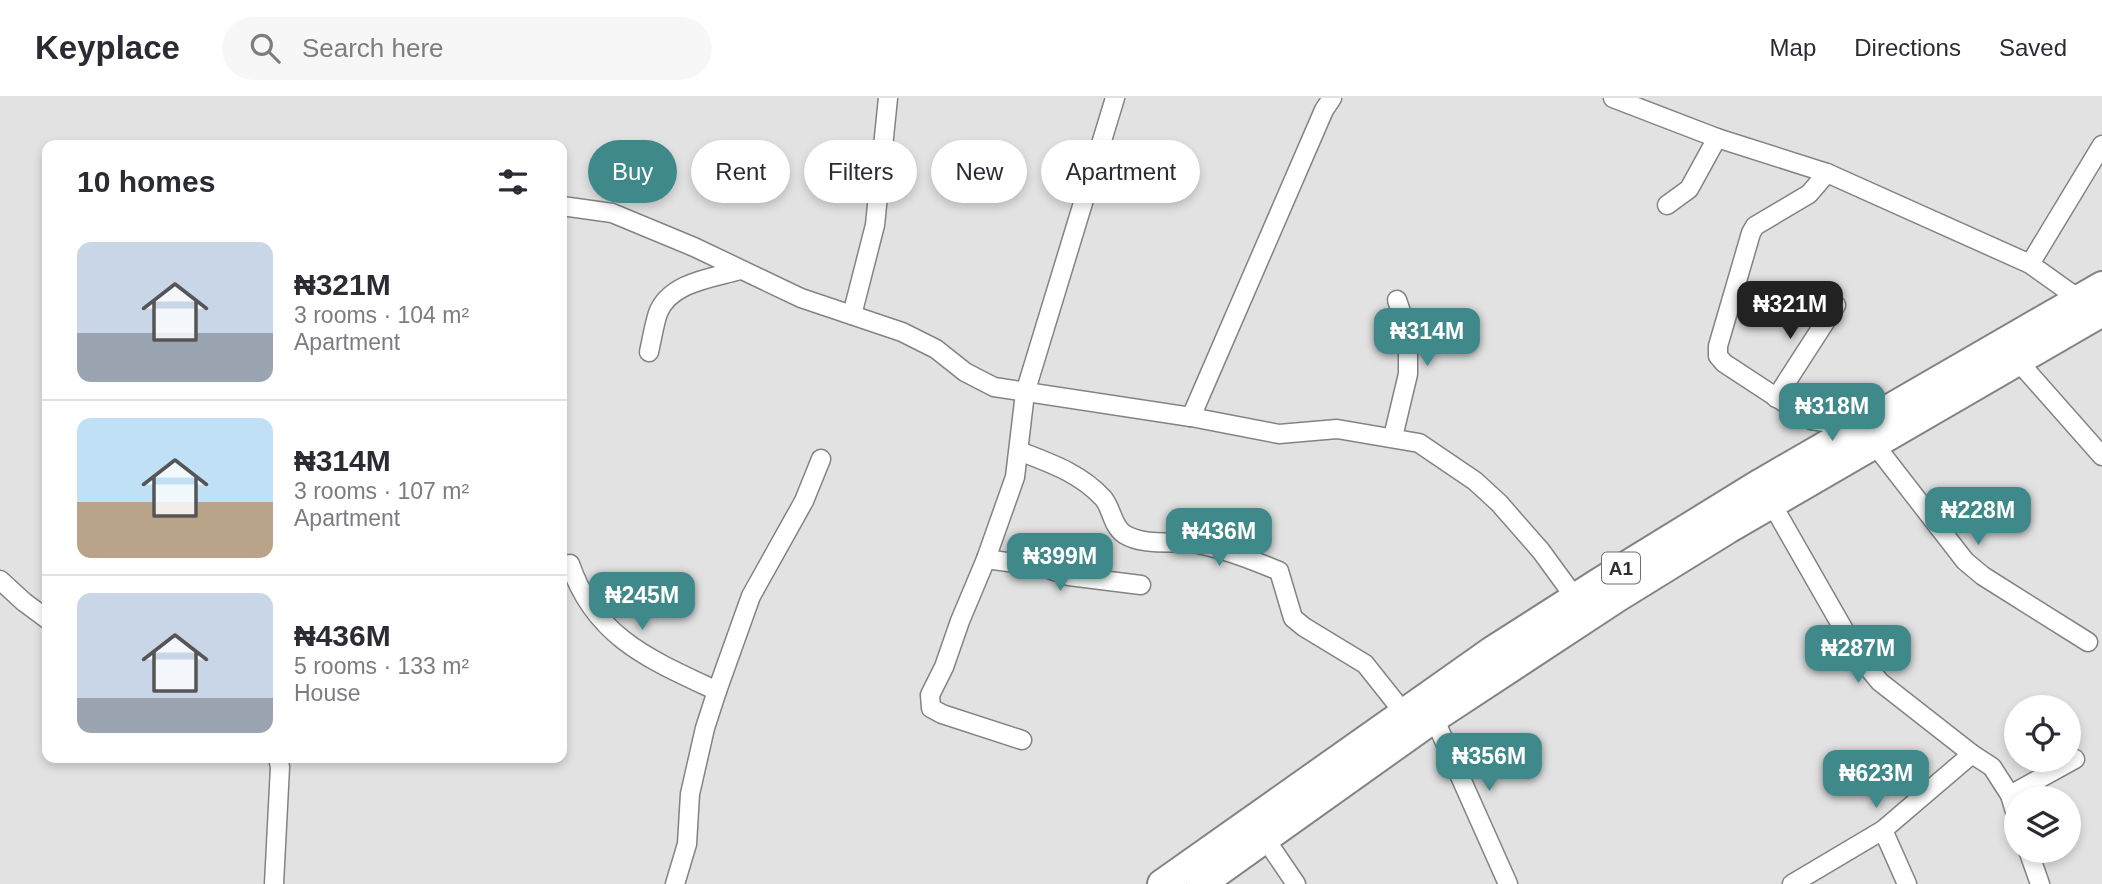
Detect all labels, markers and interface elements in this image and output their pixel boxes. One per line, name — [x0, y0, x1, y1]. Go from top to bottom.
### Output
search box — [222, 17, 712, 80]
text: Keyplace — [35, 29, 180, 66]
icon: search — [246, 29, 284, 67]
text: Search here — [302, 33, 444, 63]
text: Map — [1770, 34, 1816, 61]
text: Directions — [1854, 34, 1961, 61]
text: Saved — [1999, 34, 2067, 61]
chip: Buy — [588, 140, 677, 203]
chip: Rent — [691, 140, 790, 203]
chip: Filters — [804, 140, 917, 203]
chip: New — [931, 140, 1027, 203]
chip: Apartment — [1041, 140, 1200, 203]
icon: filters — [494, 163, 532, 201]
text: 10 homes — [77, 165, 215, 198]
text: ₦321M — [294, 268, 391, 301]
icon: home — [133, 270, 217, 354]
pin: ₦321M — [1741, 282, 1839, 341]
text: ₦321M — [1753, 291, 1827, 317]
text: 3 rooms · 104 m² — [294, 302, 469, 328]
pin: ₦314M — [1378, 308, 1476, 368]
text: ₦314M — [1390, 318, 1464, 344]
text: Apartment — [294, 329, 400, 355]
pin: ₦318M — [1783, 384, 1881, 443]
text: ₦318M — [1795, 393, 1869, 419]
text: ₦314M — [294, 444, 391, 477]
icon: home — [133, 446, 217, 530]
text: 3 rooms · 107 m² — [294, 478, 469, 504]
pin: ₦228M — [1929, 488, 2027, 547]
text: ₦228M — [1941, 497, 2015, 523]
text: Apartment — [294, 505, 400, 531]
pin: ₦436M — [1170, 508, 1268, 568]
text: ₦436M — [1182, 518, 1256, 544]
pin: ₦399M — [1011, 533, 1109, 593]
text: ₦399M — [1023, 543, 1097, 569]
road number: A1 — [1602, 552, 1640, 583]
pin: ₦245M — [593, 573, 691, 632]
text: ₦245M — [605, 582, 679, 608]
text: ₦436M — [294, 619, 391, 652]
icon: home — [133, 621, 217, 705]
pin: ₦287M — [1809, 626, 1907, 685]
text: ₦287M — [1821, 635, 1895, 661]
text: 5 rooms · 133 m² — [294, 653, 469, 679]
text: House — [294, 680, 360, 706]
map controls — [2004, 695, 2081, 863]
button: locate — [2004, 695, 2081, 772]
pin: ₦356M — [1440, 734, 1538, 793]
text: ₦356M — [1452, 743, 1526, 769]
pin: ₦623M — [1827, 750, 1925, 810]
text: ₦623M — [1839, 760, 1913, 786]
button: layers — [2004, 786, 2081, 863]

